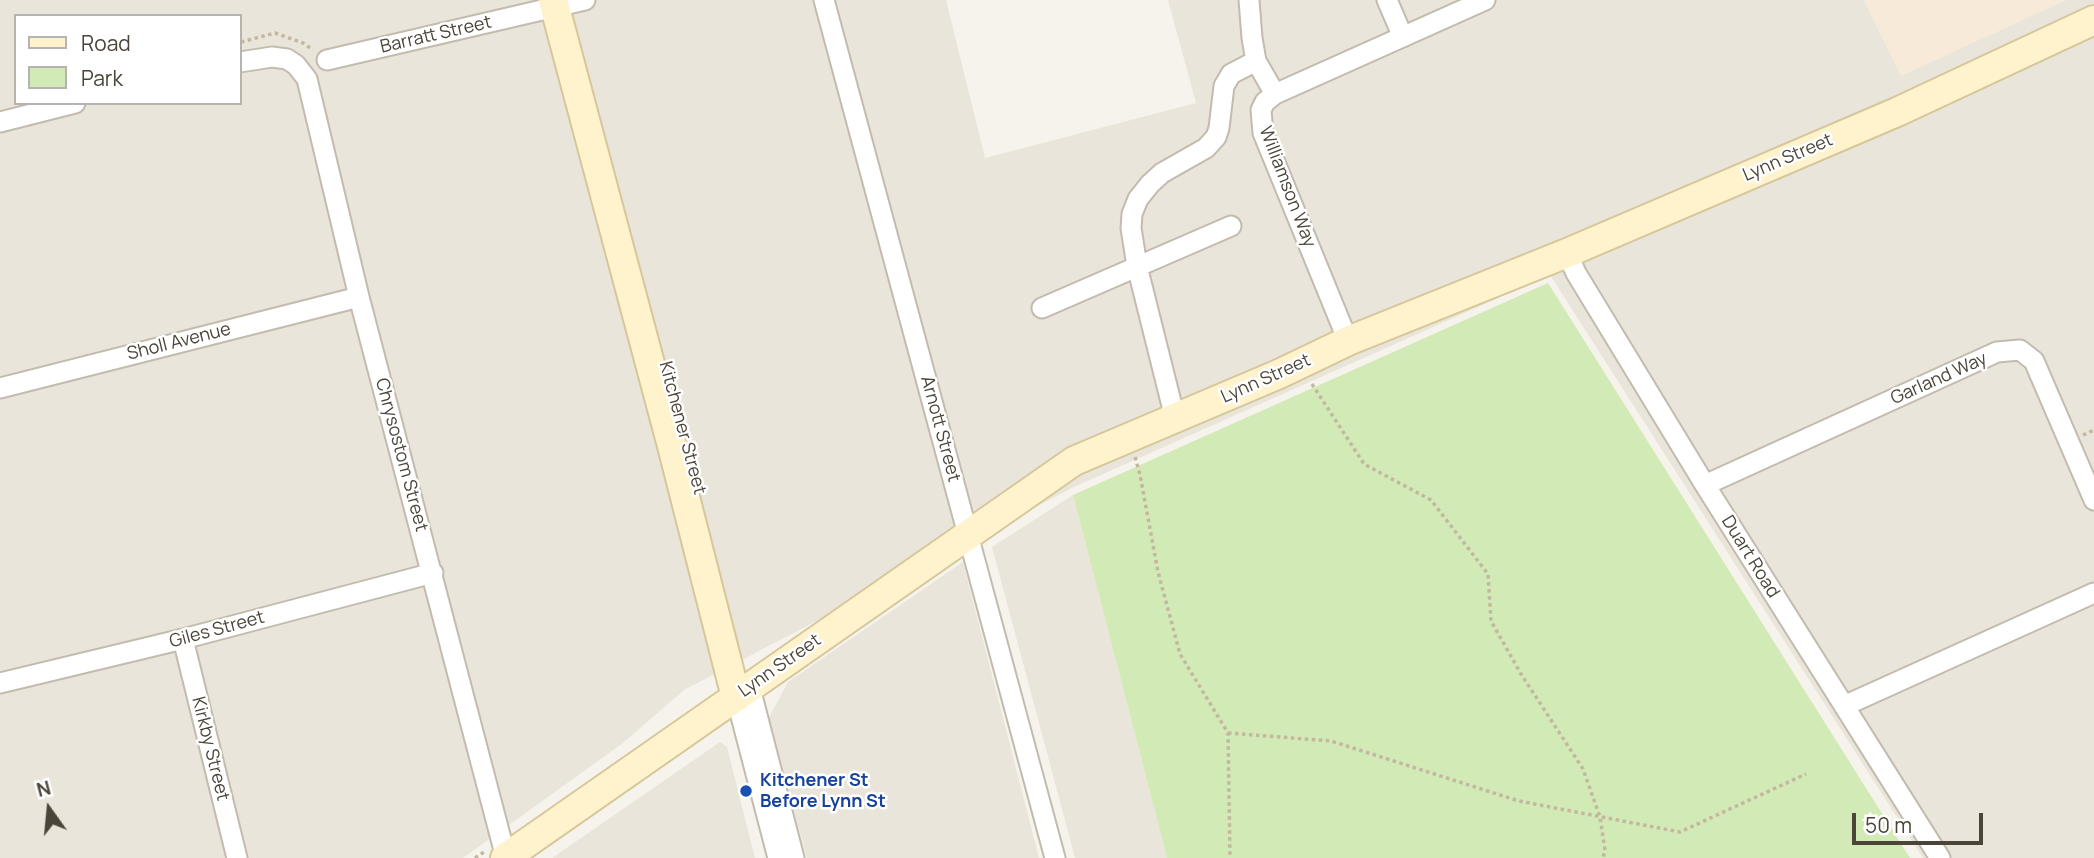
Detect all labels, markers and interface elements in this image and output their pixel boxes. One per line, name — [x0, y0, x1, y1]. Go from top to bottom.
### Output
street label: Barratt Street — [378, 12, 494, 58]
legend — [14, 14, 242, 105]
text: Road — [81, 29, 131, 57]
text: Park — [81, 64, 123, 92]
street label: Williamson Way — [1254, 123, 1320, 251]
street label: Lynn Street — [1740, 129, 1836, 187]
street label: Sholl Avenue — [125, 319, 233, 365]
street label: Garland Way — [1887, 348, 1991, 410]
street label: Lynn Street — [1218, 350, 1314, 408]
street label: Kitchener Street — [654, 359, 710, 497]
street label: Arnott Street — [915, 374, 965, 484]
street label: Chrysostom Street — [370, 376, 432, 534]
street label: Duart Road — [1716, 512, 1784, 602]
street label: Giles Street — [167, 607, 267, 653]
street label: Lynn Street — [735, 630, 825, 702]
street label: Kirkby Street — [187, 695, 233, 803]
place label: Kitchener St Before Lynn St — [760, 770, 886, 812]
north arrow — [14, 774, 84, 844]
text: N — [34, 774, 54, 803]
marker: Kitchener St Before Lynn St — [738, 783, 754, 799]
scale bar — [1856, 798, 1987, 842]
text: 50 m — [1865, 811, 1912, 839]

